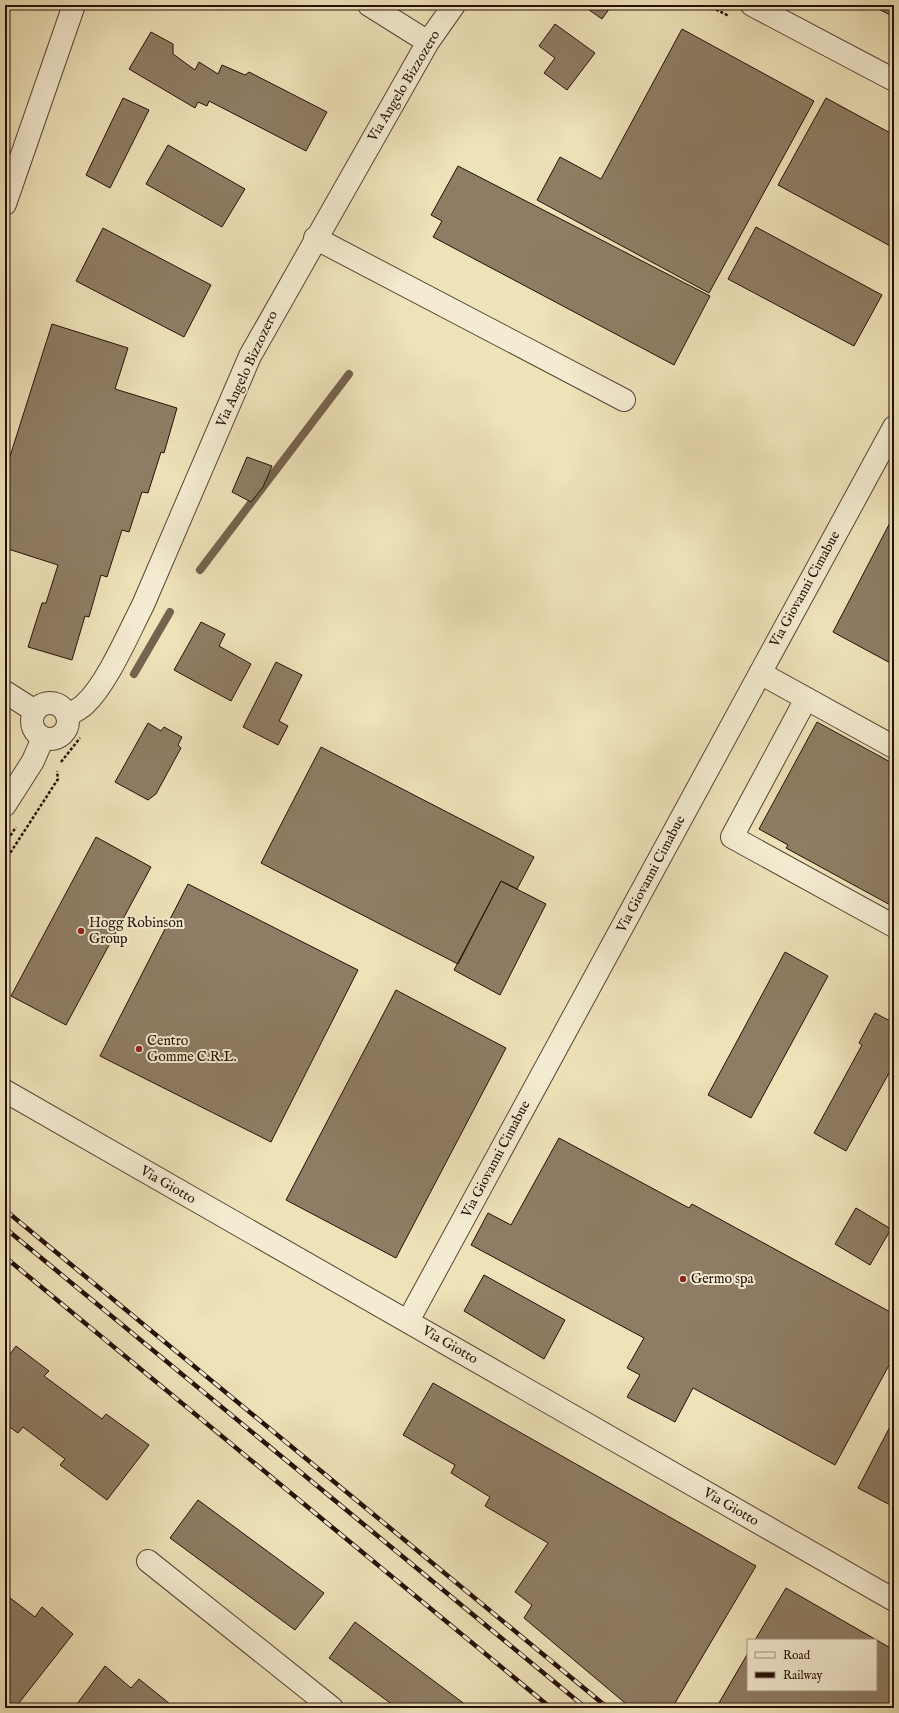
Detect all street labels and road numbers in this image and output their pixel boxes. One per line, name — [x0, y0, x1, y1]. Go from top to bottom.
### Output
street label: Via Angelo Bizzozero — [363, 27, 444, 146]
street label: Via Angelo Bizzozero — [212, 308, 282, 431]
street label: Via Giovanni Cimabue — [765, 527, 845, 651]
street label: Via Giovanni Cimabue — [612, 812, 690, 936]
street label: Via Giovanni Cimabue — [457, 1097, 535, 1221]
street label: Via Giotto — [136, 1161, 200, 1208]
street label: Via Giotto — [418, 1321, 482, 1368]
street label: Via Giotto — [699, 1483, 763, 1530]

